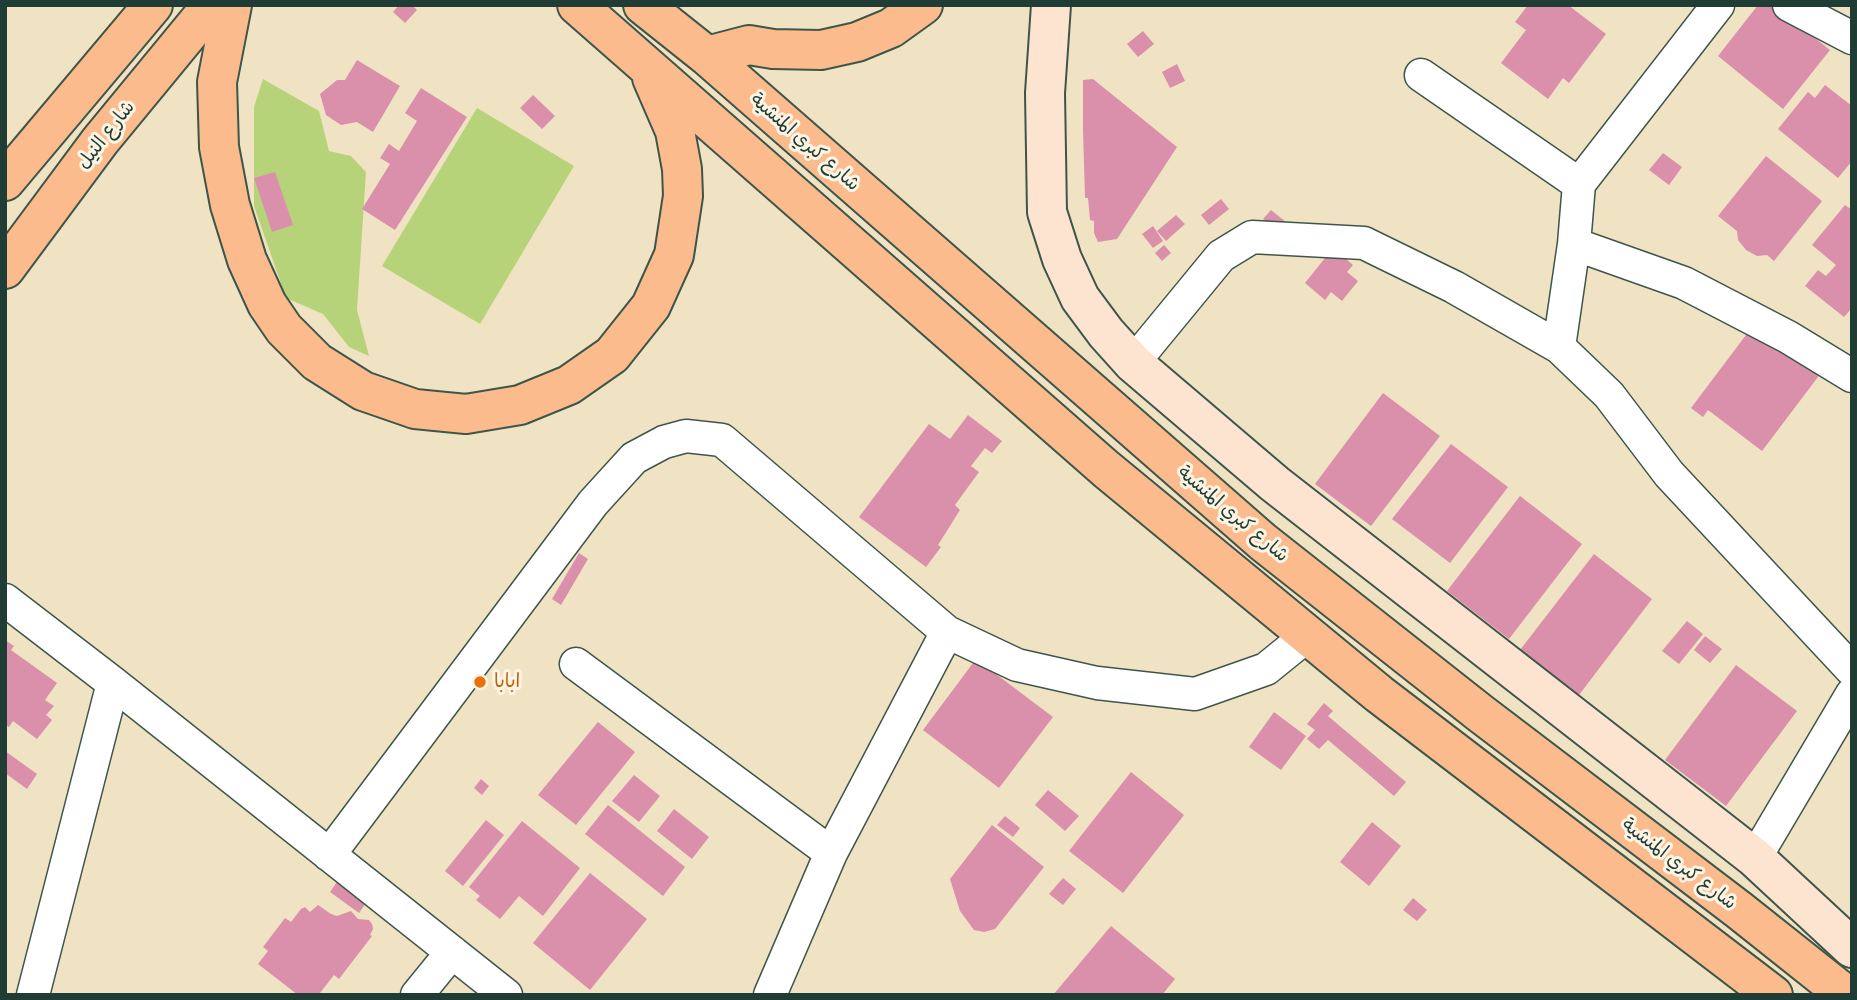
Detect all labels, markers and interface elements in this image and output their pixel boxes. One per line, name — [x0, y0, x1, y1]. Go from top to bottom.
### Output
street label: شارع كبري المنشية — [746, 88, 864, 196]
street label: شارع النيل — [72, 96, 140, 174]
street label: شارع كبري المنشية — [1173, 461, 1293, 567]
place label: ابابا — [494, 671, 520, 693]
marker: ابابا — [472, 674, 488, 690]
street label: شارع كبري المنشية — [1617, 813, 1741, 915]

